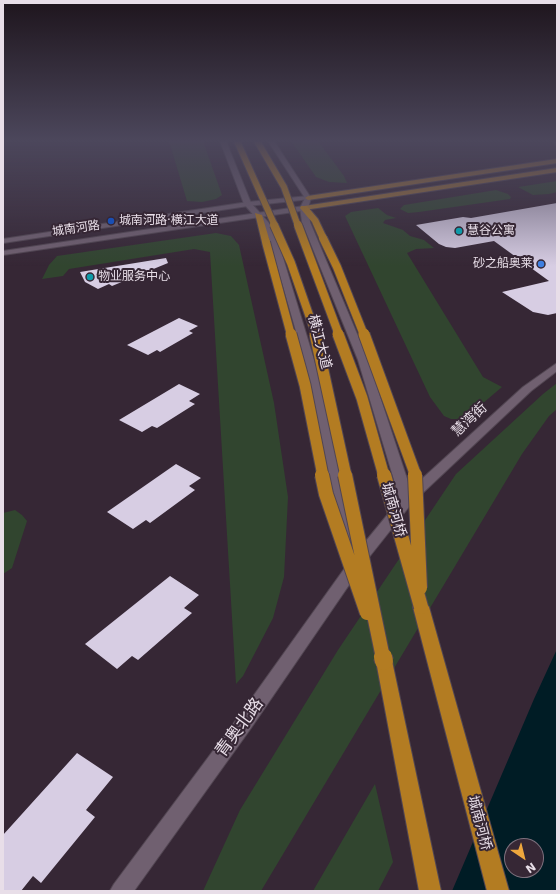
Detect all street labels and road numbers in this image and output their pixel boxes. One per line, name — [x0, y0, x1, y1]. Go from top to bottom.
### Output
street label: 城南河路 — [51, 219, 101, 239]
street label: 横江大道 — [304, 313, 334, 371]
street label: 慧湾街 — [449, 400, 491, 440]
street label: 城南河桥 — [377, 481, 409, 539]
street label: 青奥北路 — [212, 694, 268, 762]
street label: 城南河桥 — [464, 794, 494, 852]

